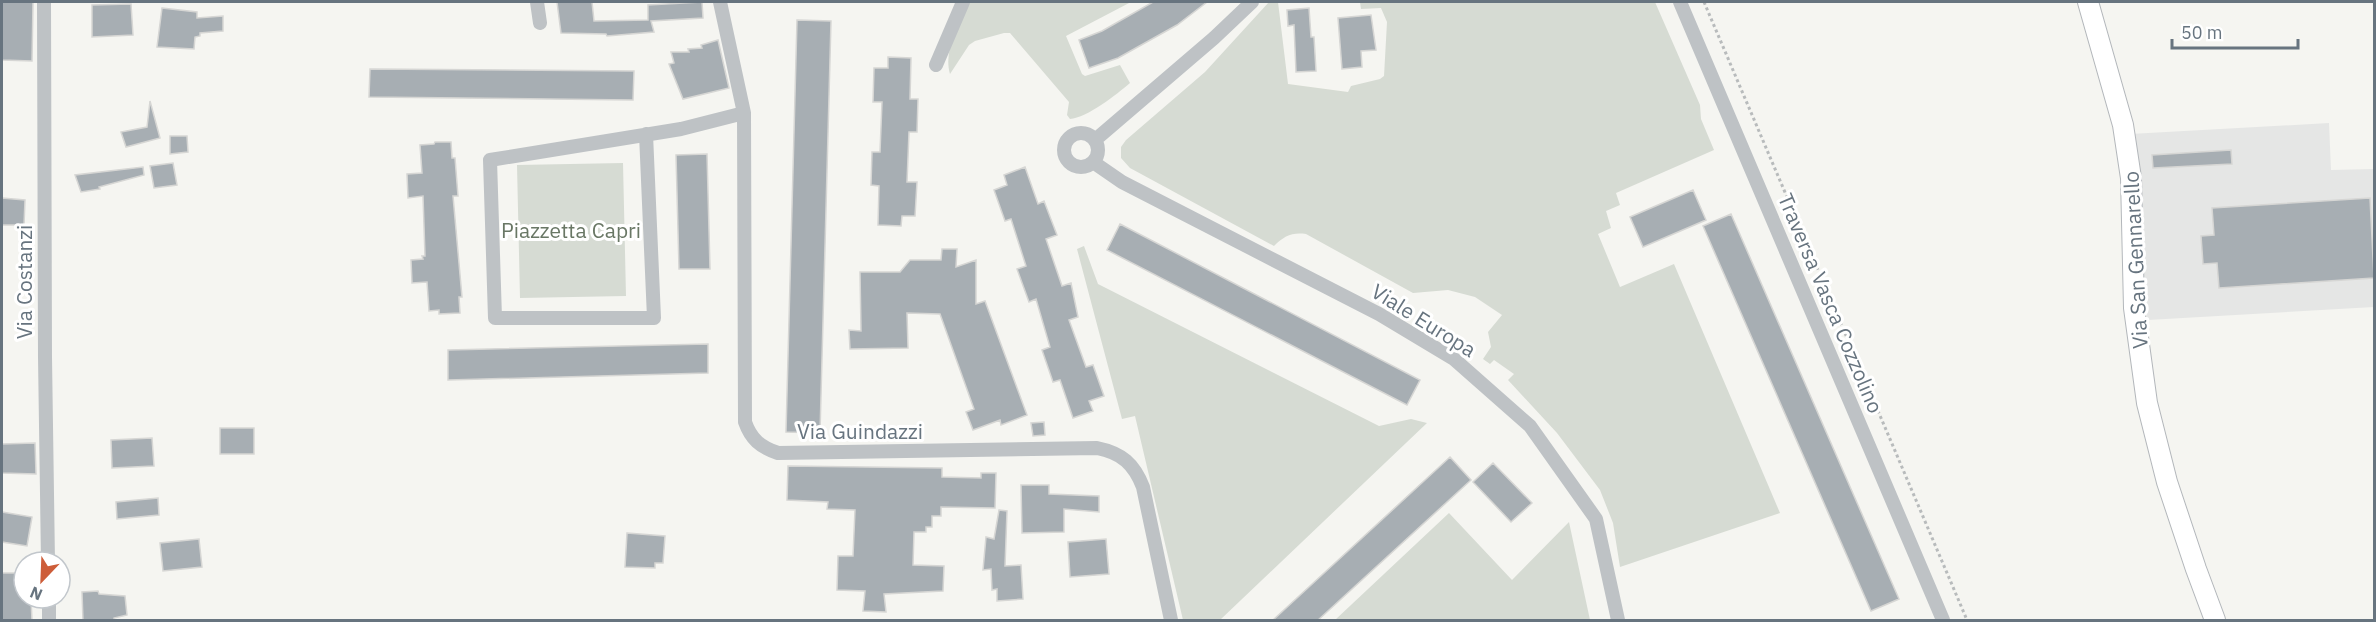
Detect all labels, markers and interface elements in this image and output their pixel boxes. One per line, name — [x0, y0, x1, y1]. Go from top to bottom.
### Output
scale bar — [2172, 12, 2298, 50]
text: 50 m — [2181, 21, 2223, 44]
street label: Via San Gennarello — [2116, 170, 2154, 350]
street label: Traversa Vasca Cozzolino — [1772, 189, 1890, 417]
park label: Piazzetta Capri — [501, 216, 641, 244]
street label: Via Costanzi — [10, 225, 38, 339]
street label: Viale Europa — [1366, 277, 1482, 363]
street label: Via Guindazzi — [797, 417, 923, 445]
north arrow — [12, 550, 72, 610]
text: N — [27, 582, 45, 605]

